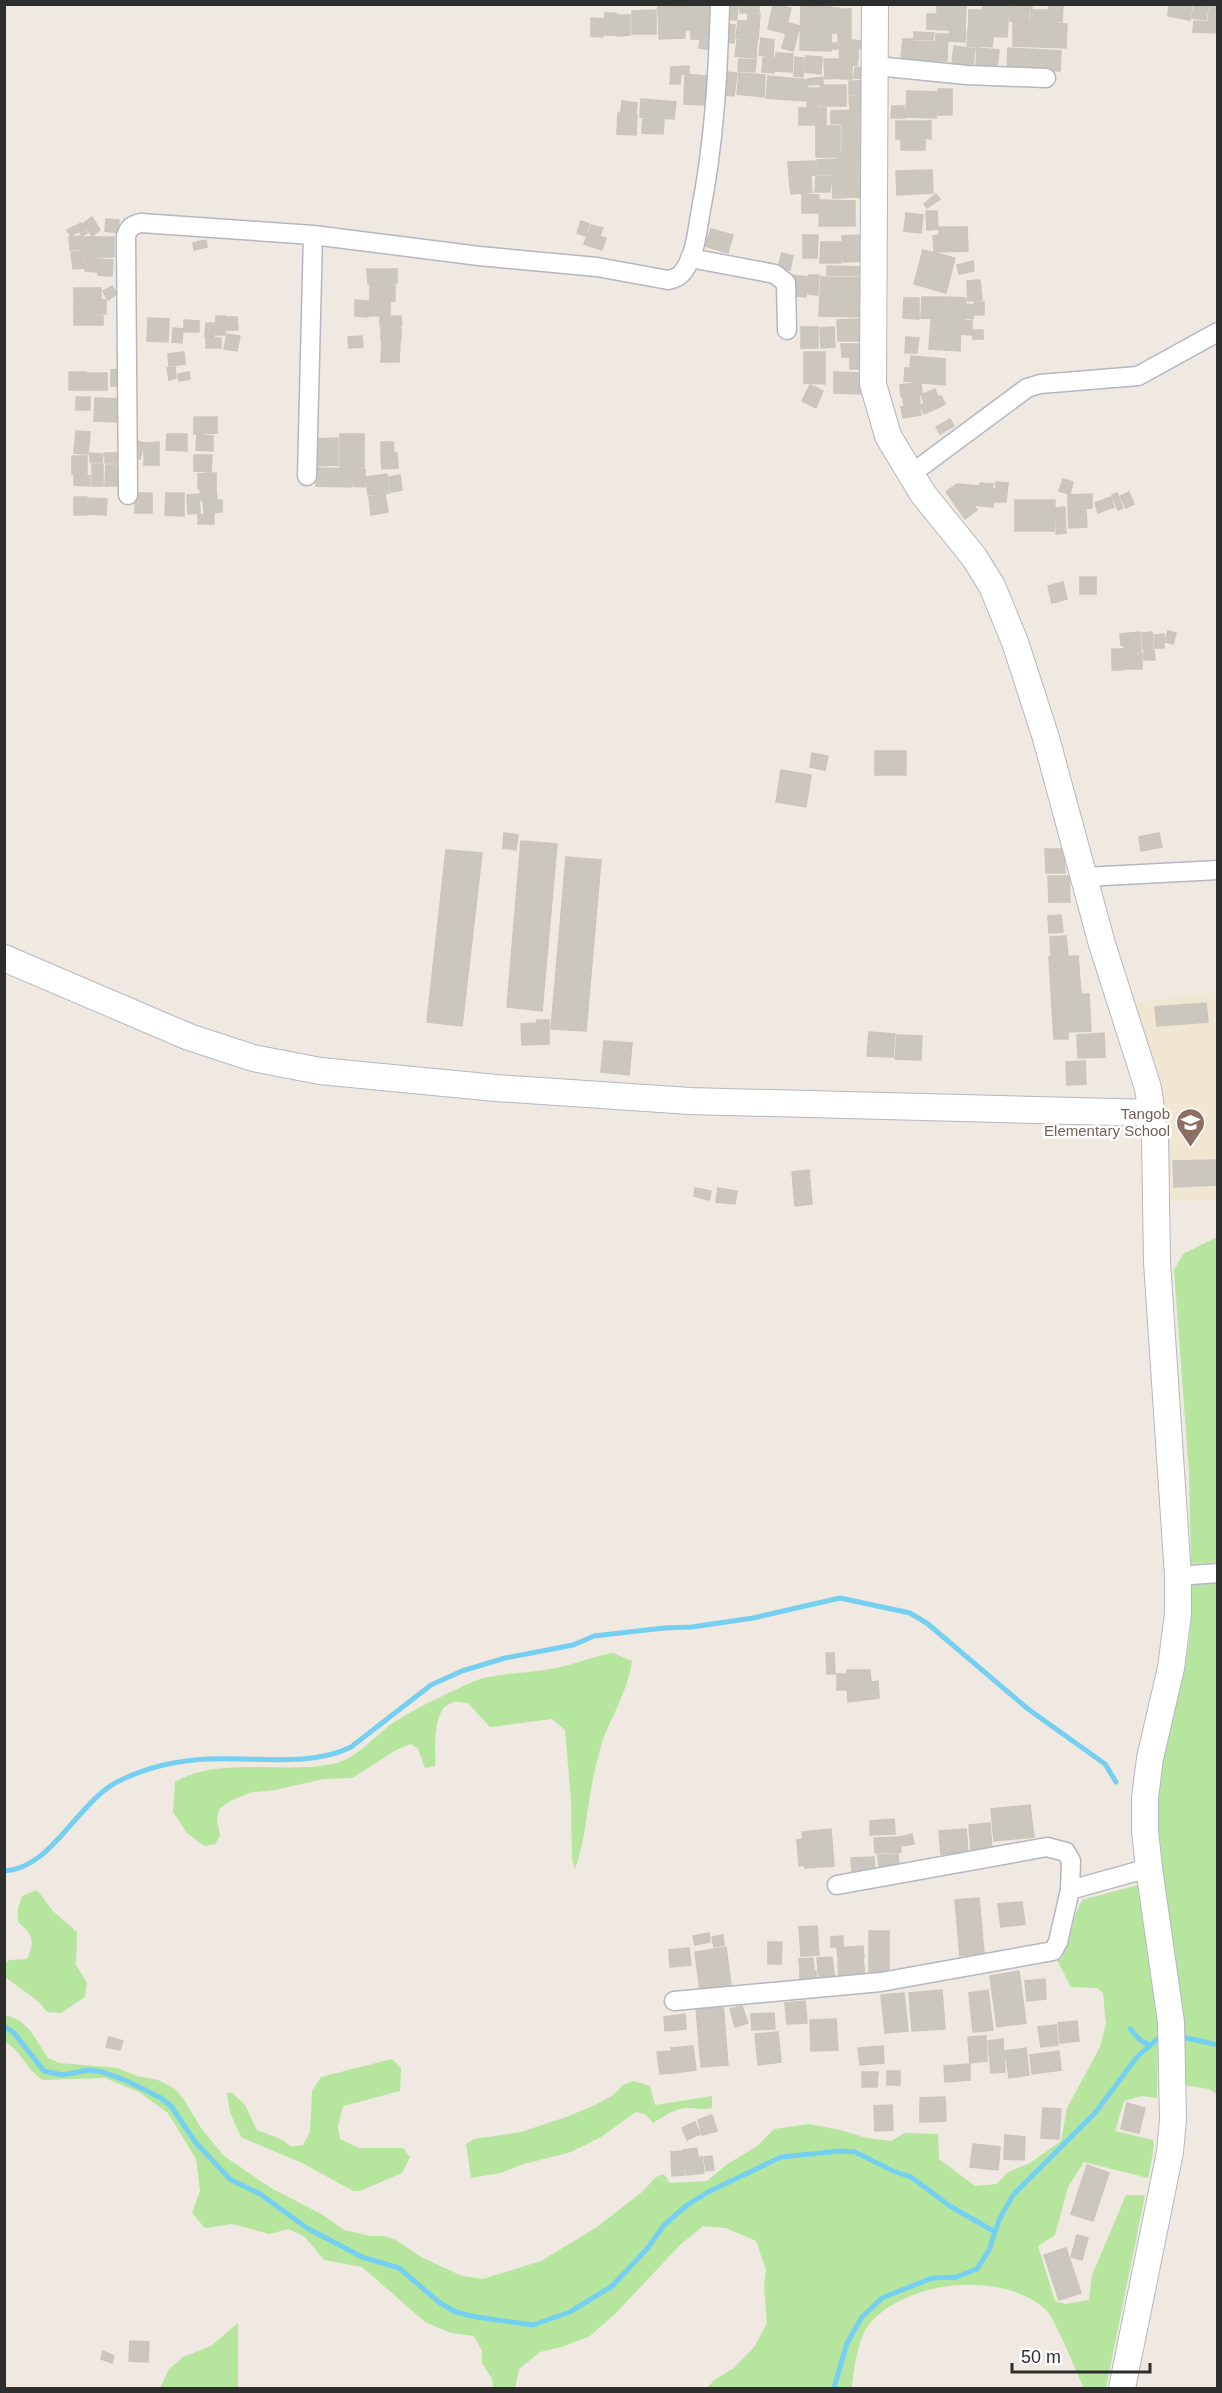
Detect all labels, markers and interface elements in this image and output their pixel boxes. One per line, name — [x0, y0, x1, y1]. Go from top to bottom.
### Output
place label: Tangob Elementary School — [1044, 1105, 1170, 1139]
school or university icon: Tangob Elementary School — [1175, 1106, 1207, 1148]
scale bar — [1012, 2336, 1150, 2374]
text: 50 m — [1021, 2347, 1061, 2367]

